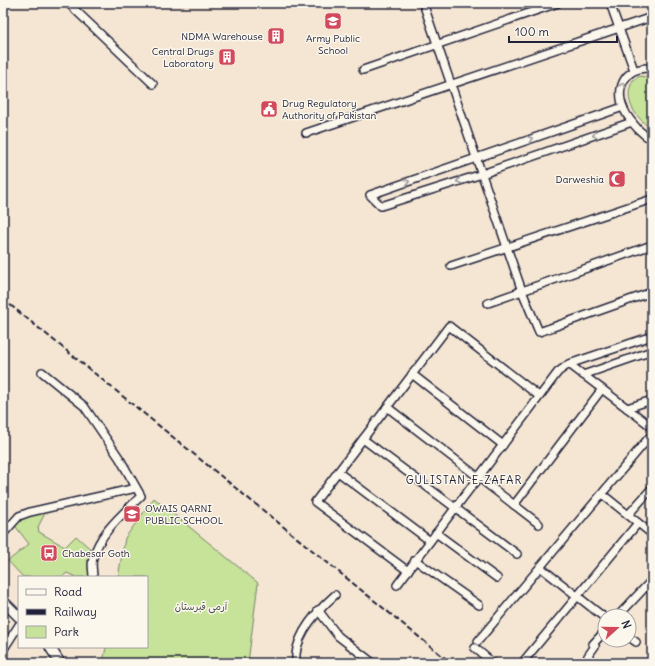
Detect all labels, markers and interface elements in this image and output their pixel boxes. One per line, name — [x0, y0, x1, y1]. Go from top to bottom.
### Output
school or university icon: Army Public School — [323, 11, 343, 31]
scale bar — [509, 18, 617, 44]
text: 100 m — [515, 24, 549, 39]
building icon: NDMA Warehouse — [266, 26, 286, 46]
place label: NDMA Warehouse — [181, 30, 263, 43]
place label: Army Public School — [306, 32, 360, 57]
place label: Central Drugs Laboratory — [152, 45, 214, 70]
building icon: Central Drugs Laboratory — [217, 47, 237, 67]
one-way arrow — [618, 82, 627, 89]
place label: Drug Regulatory Authority of Pakistan — [282, 97, 376, 122]
public building icon: Drug Regulatory Authority of Pakistan — [259, 99, 279, 119]
one-way arrow — [592, 130, 599, 138]
one-way arrow — [526, 136, 533, 144]
mosque icon: Darweshia — [607, 169, 627, 189]
place label: Darweshia — [556, 173, 604, 186]
one-way arrow — [455, 176, 462, 185]
one-way arrow — [404, 178, 411, 187]
district label: GULISTAN-E-ZAFAR — [406, 473, 522, 487]
place label: OWAIS QARNI PUBLIC SCHOOL — [145, 502, 224, 527]
school or university icon: OWAIS QARNI PUBLIC SCHOOL — [122, 504, 142, 524]
bus stop icon: Chabesar Goth — [39, 543, 59, 563]
place label: Chabesar Goth — [62, 547, 130, 560]
legend — [18, 576, 148, 648]
text: Road — [54, 584, 82, 599]
park label: آرمی قبرستان — [175, 600, 228, 614]
text: Railway — [54, 604, 97, 619]
north arrow — [597, 608, 637, 648]
text: N — [618, 618, 634, 630]
text: Park — [54, 624, 79, 639]

